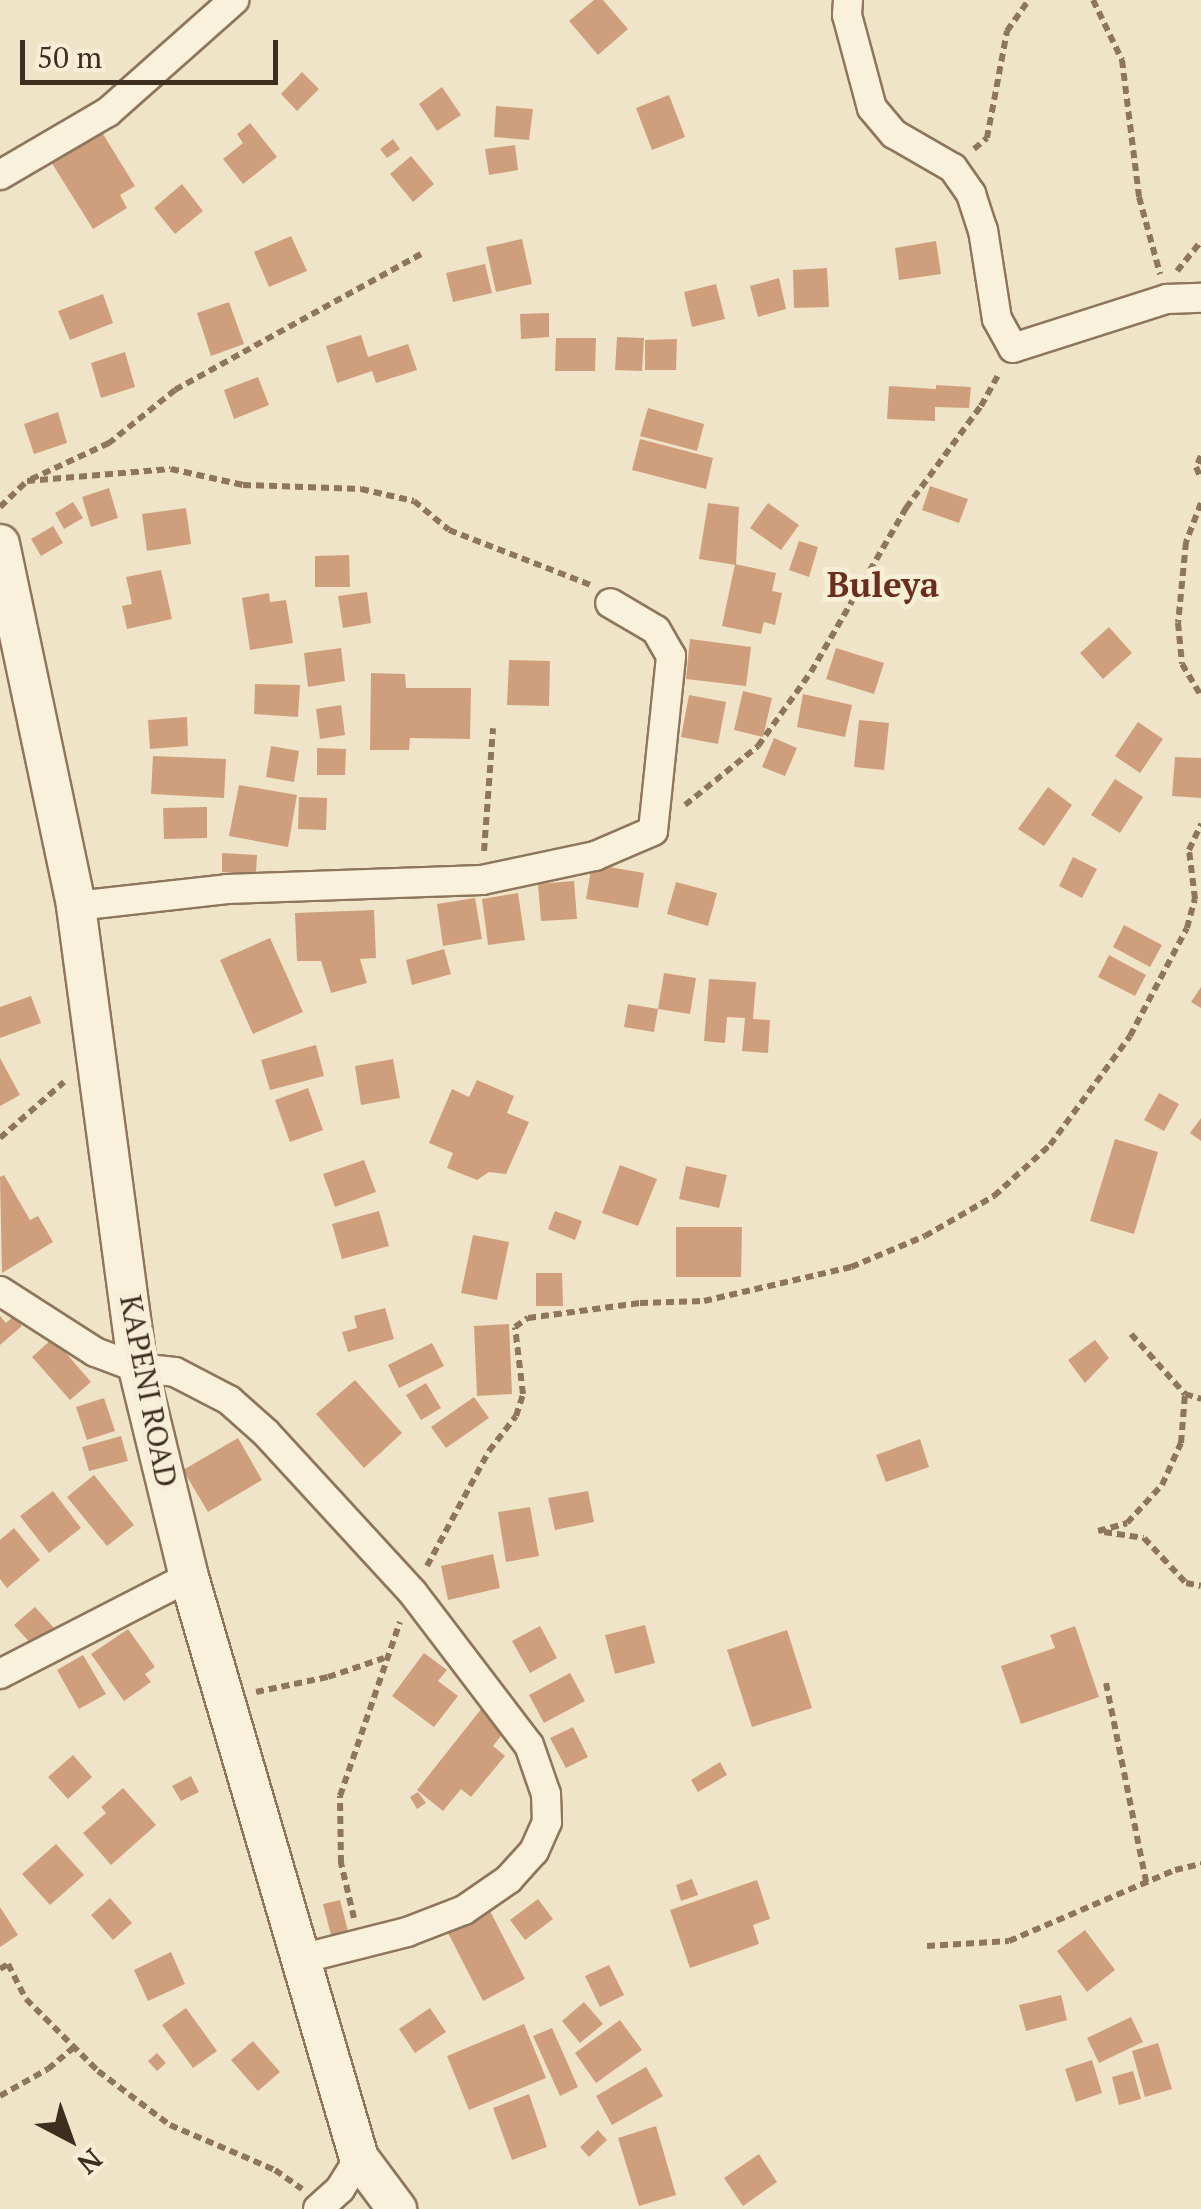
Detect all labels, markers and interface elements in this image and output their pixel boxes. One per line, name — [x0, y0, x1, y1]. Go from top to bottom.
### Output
scale bar — [25, 20, 282, 82]
text: 50 m — [37, 37, 102, 77]
district label: Buleya — [827, 563, 939, 605]
street label: KAPENI ROAD — [113, 1292, 185, 1490]
north arrow — [20, 2089, 120, 2189]
text: N — [70, 2141, 110, 2183]

